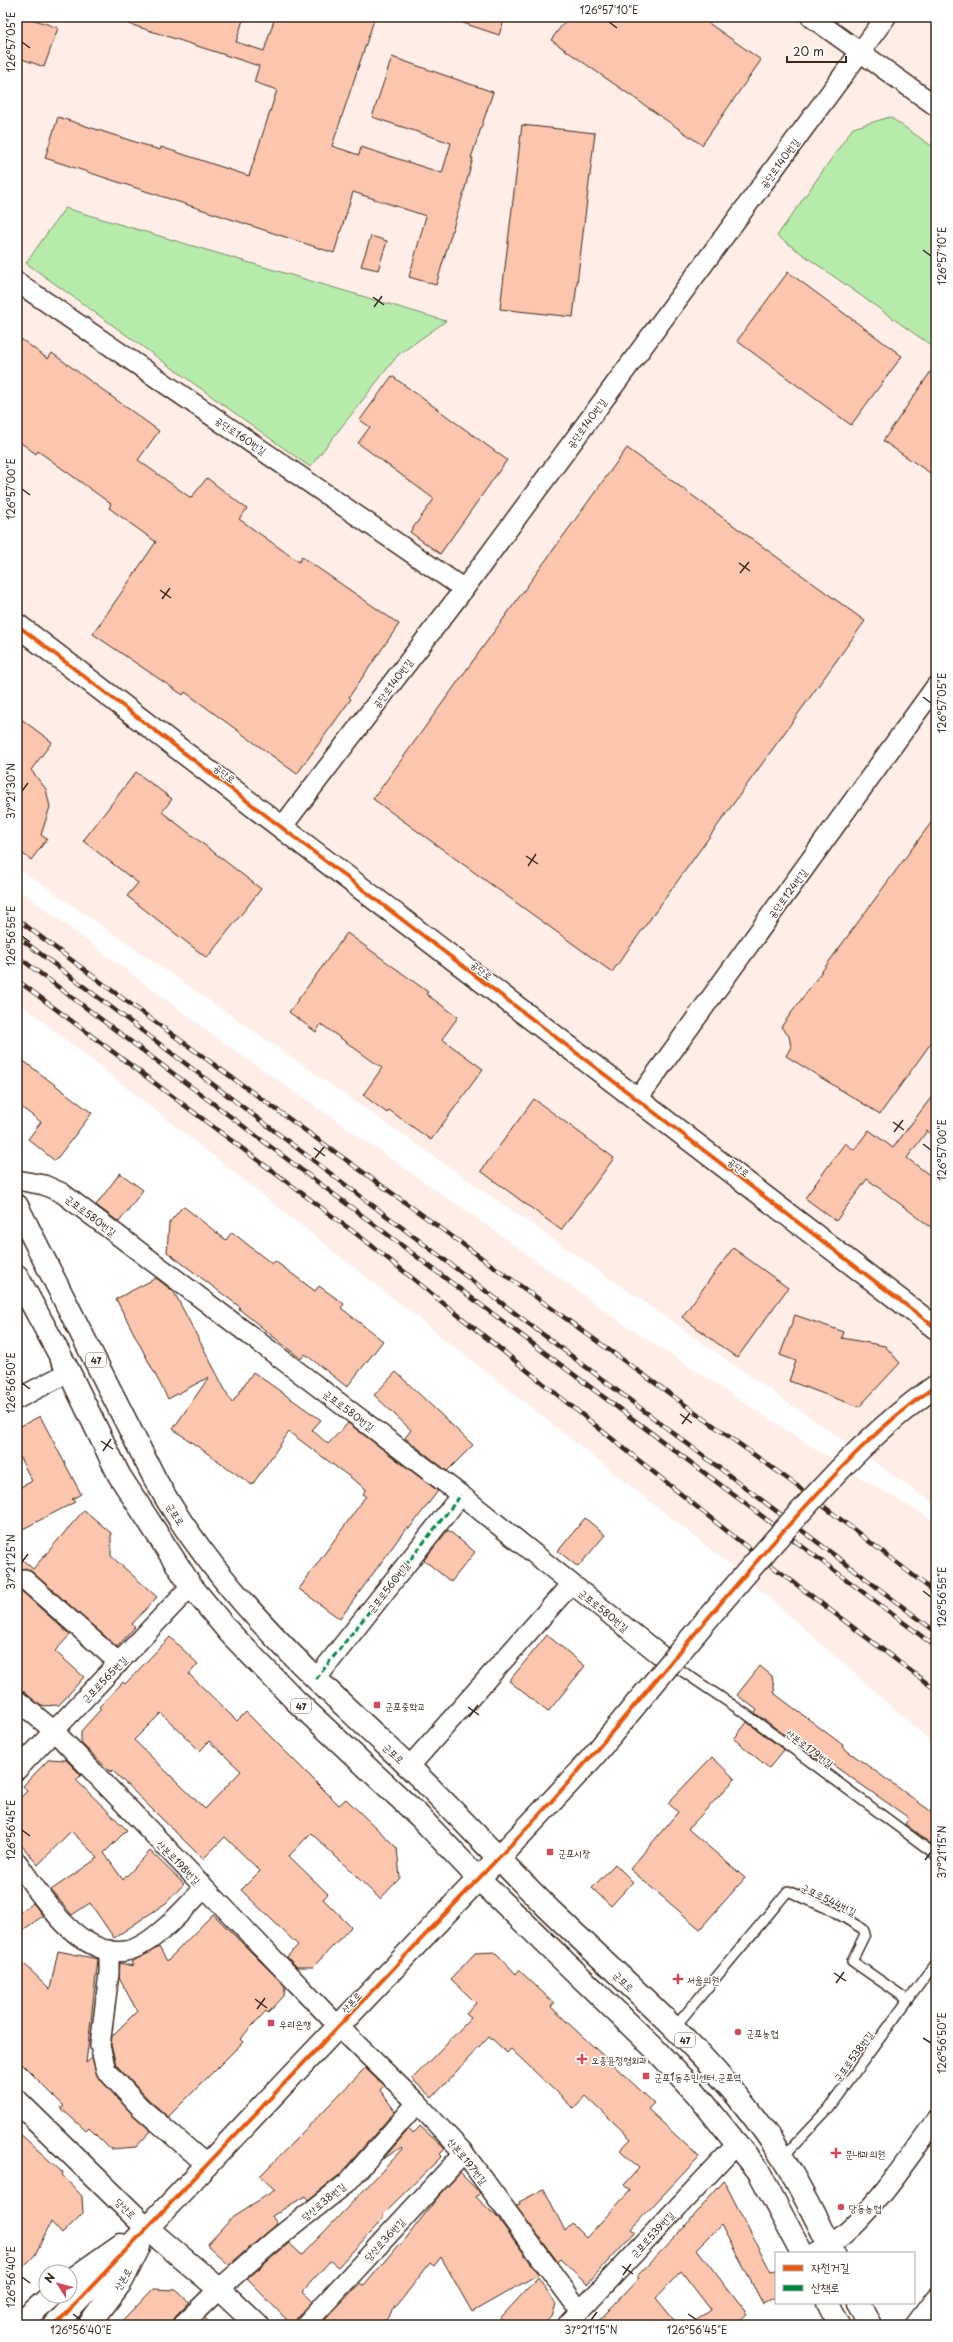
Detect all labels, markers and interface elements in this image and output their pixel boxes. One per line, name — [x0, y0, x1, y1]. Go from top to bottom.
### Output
text: 126°57'10"E — [580, 2, 638, 17]
text: 126°57'05"E — [3, 12, 18, 72]
scale bar — [787, 38, 846, 64]
text: 20 m — [793, 42, 824, 60]
street label: 공단로140번길 — [756, 135, 802, 191]
text: 126°57'10"E — [934, 227, 949, 285]
street label: 공단로140번길 — [563, 395, 609, 451]
street label: 공단로160번길 — [212, 412, 270, 458]
text: 126°57'00"E — [3, 458, 18, 520]
street label: 공단로140번길 — [368, 655, 416, 711]
text: 126°57'05"E — [934, 673, 949, 733]
street label: 공단로 — [211, 760, 239, 786]
text: 37°21'30"N — [3, 763, 18, 819]
street label: 공단로124번길 — [764, 865, 810, 921]
text: 126°56'55"E — [3, 906, 18, 966]
street label: 공단로 — [468, 957, 496, 983]
text: 126°57'00"E — [934, 1119, 949, 1181]
street label: 공단로 — [725, 1154, 753, 1180]
street label: 군포로580번길 — [62, 1191, 120, 1239]
text: 126°56'50"E — [3, 1352, 18, 1414]
road number: 47 — [86, 1353, 106, 1367]
street label: 군포로580번길 — [320, 1386, 378, 1434]
street label: 군포로 — [163, 1500, 189, 1528]
text: 37°21'25"N — [3, 1534, 18, 1590]
street label: 군포로560번길 — [363, 1558, 413, 1616]
text: 126°56'55"E — [934, 1567, 949, 1627]
street label: 군포로580번길 — [576, 1585, 632, 1635]
street label: 군포로565번길 — [78, 1652, 130, 1706]
place label: 군포중학교 — [385, 1698, 425, 1713]
road number: 47 — [291, 1699, 311, 1713]
marker: 군포중학교 — [372, 1700, 382, 1710]
street label: 산본로179번길 — [783, 1725, 837, 1771]
street label: 군포로 — [380, 1739, 408, 1767]
text: 126°56'45"E — [3, 1800, 18, 1860]
text: 37°21'15"N — [934, 1825, 949, 1879]
street label: 산본로198번길 — [154, 1836, 204, 1888]
place label: 군포시장 — [558, 1845, 590, 1860]
marker: 군포시장 — [545, 1847, 555, 1857]
street label: 군포로544번길 — [799, 1879, 859, 1919]
street label: 군포로 — [610, 1967, 638, 1995]
place label: 서울의원 — [687, 1972, 719, 1987]
marker: 서울의원 — [672, 1973, 684, 1985]
street label: 산본로 — [337, 1988, 365, 2016]
text: 126°56'50"E — [934, 2012, 949, 2074]
place label: 우리은행 — [279, 2016, 311, 2031]
marker: 우리은행 — [266, 2018, 276, 2028]
place label: 군포농협 — [746, 2025, 778, 2040]
marker: 군포농협 — [733, 2027, 743, 2037]
street label: 군포로538번길 — [829, 2028, 877, 2084]
road number: 47 — [675, 2033, 695, 2047]
place label: 오종윤정형외과 — [591, 2052, 647, 2067]
marker: 오종윤정형외과 — [576, 2053, 588, 2065]
place label: 군포1동주민센터.군포역 — [654, 2069, 742, 2084]
marker: 군포1동주민센터.군포역 — [641, 2071, 651, 2081]
street label: 산본로197번길 — [445, 2134, 491, 2188]
place label: 문내과의원 — [845, 2146, 885, 2161]
marker: 문내과의원 — [830, 2147, 842, 2159]
street label: 당산로38번길 — [298, 2178, 348, 2224]
street label: 당산로 — [112, 2194, 140, 2222]
place label: 당동농협 — [849, 2200, 881, 2215]
marker: 당동농협 — [836, 2202, 846, 2212]
street label: 군포로539번길 — [626, 2207, 678, 2261]
street label: 당산로36번길 — [360, 2214, 408, 2264]
text: 126°56'40"E — [3, 2246, 18, 2308]
legend — [775, 2252, 915, 2304]
text: 자전거길 — [811, 2258, 850, 2276]
north arrow — [38, 2264, 78, 2304]
street label: 산본로 — [109, 2265, 135, 2293]
text: N — [40, 2269, 59, 2286]
text: 산책로 — [811, 2278, 840, 2296]
text: 126°56'40"E — [50, 2322, 112, 2337]
text: 37°21'15"N — [564, 2322, 618, 2337]
text: 126°56'45"E — [667, 2322, 727, 2337]

